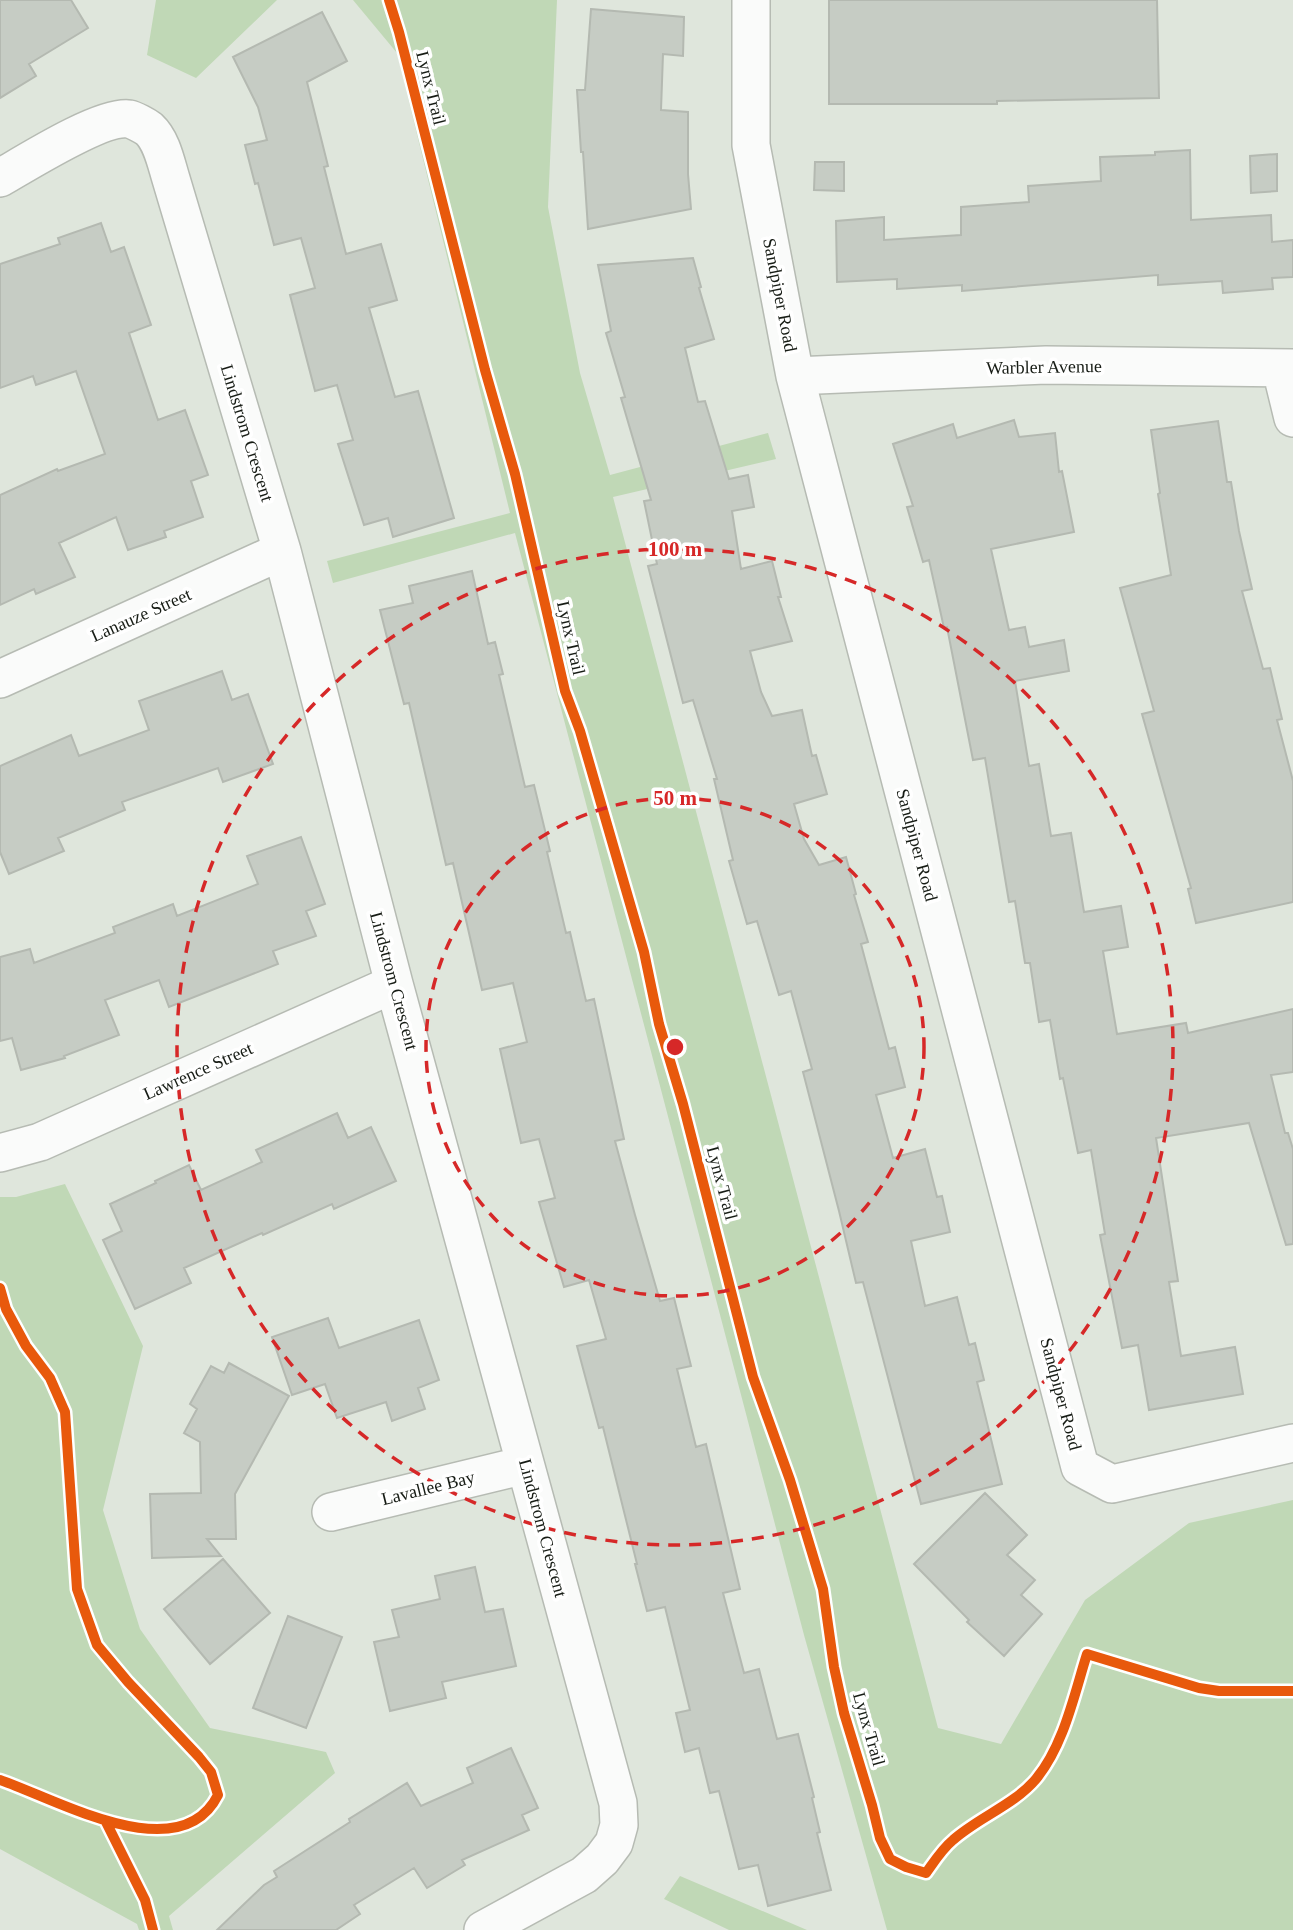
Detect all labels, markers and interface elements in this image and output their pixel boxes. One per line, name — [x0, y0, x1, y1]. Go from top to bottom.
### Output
street label: Lynx Trail — [412, 49, 450, 127]
street label: Sandpiper Road — [759, 236, 801, 354]
street label: Warbler Avenue — [986, 356, 1102, 378]
street label: Lindstrom Crescent — [217, 362, 277, 504]
text: 100 m — [648, 537, 703, 561]
street label: Lanauze Street — [88, 584, 194, 646]
street label: Lynx Trail — [553, 599, 589, 677]
text: 50 m — [653, 786, 697, 810]
street label: Sandpiper Road — [892, 787, 942, 903]
street label: Lindstrom Crescent — [366, 910, 422, 1052]
centre of rings — [663, 1035, 687, 1059]
street label: Lawrence Street — [140, 1038, 256, 1104]
street label: Lynx Trail — [703, 1144, 741, 1222]
street label: Sandpiper Road — [1036, 1336, 1086, 1452]
street label: Lindstrom Crescent — [515, 1457, 571, 1599]
street label: Lavallee Bay — [379, 1467, 477, 1509]
street label: Lynx Trail — [849, 1690, 889, 1768]

